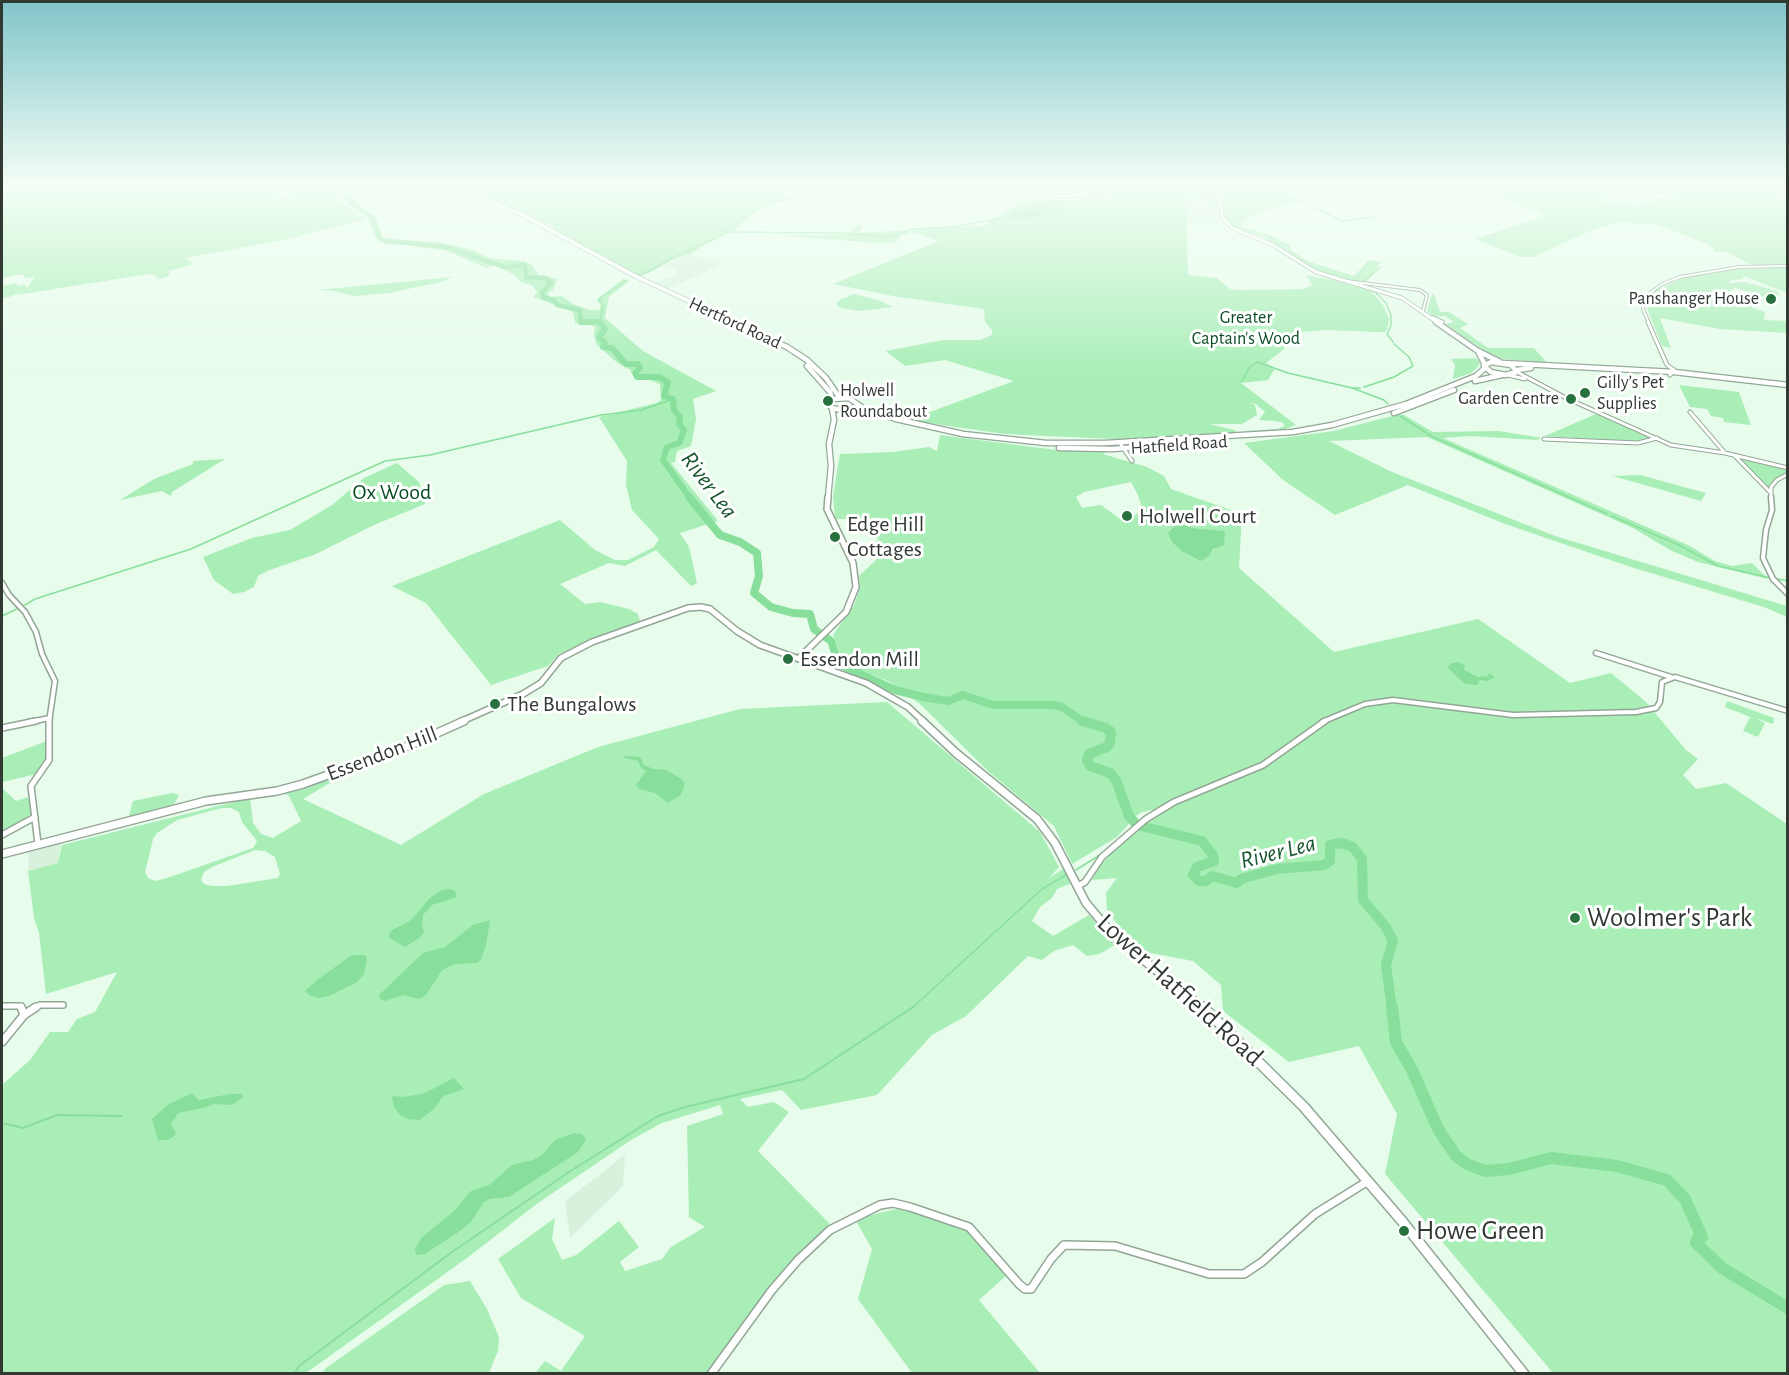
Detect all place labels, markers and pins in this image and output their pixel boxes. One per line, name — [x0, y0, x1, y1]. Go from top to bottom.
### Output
place label: Panshanger House — [1628, 288, 1759, 310]
marker: Panshanger House — [1764, 292, 1778, 306]
place label: Gilly’s Pet Supplies — [1597, 372, 1664, 415]
place label: Holwell Roundabout — [840, 380, 927, 422]
marker: Gilly’s Pet Supplies — [1578, 386, 1592, 400]
place label: Garden Centre — [1458, 388, 1559, 410]
marker: Garden Centre — [1564, 392, 1578, 406]
marker: Holwell Roundabout — [821, 394, 835, 408]
place label: Holwell Court — [1139, 503, 1256, 529]
marker: Holwell Court — [1120, 509, 1134, 523]
place label: Edge Hill Cottages — [847, 511, 924, 562]
marker: Edge Hill Cottages — [828, 530, 842, 544]
place label: Essendon Mill — [800, 646, 919, 672]
marker: Essendon Mill — [781, 652, 795, 666]
place label: The Bungalows — [507, 691, 636, 717]
marker: The Bungalows — [488, 697, 502, 711]
place label: Woolmer's Park — [1587, 902, 1752, 934]
marker: Woolmer's Park — [1568, 911, 1582, 925]
place label: Howe Green — [1416, 1215, 1545, 1247]
marker: Howe Green — [1397, 1224, 1411, 1238]

